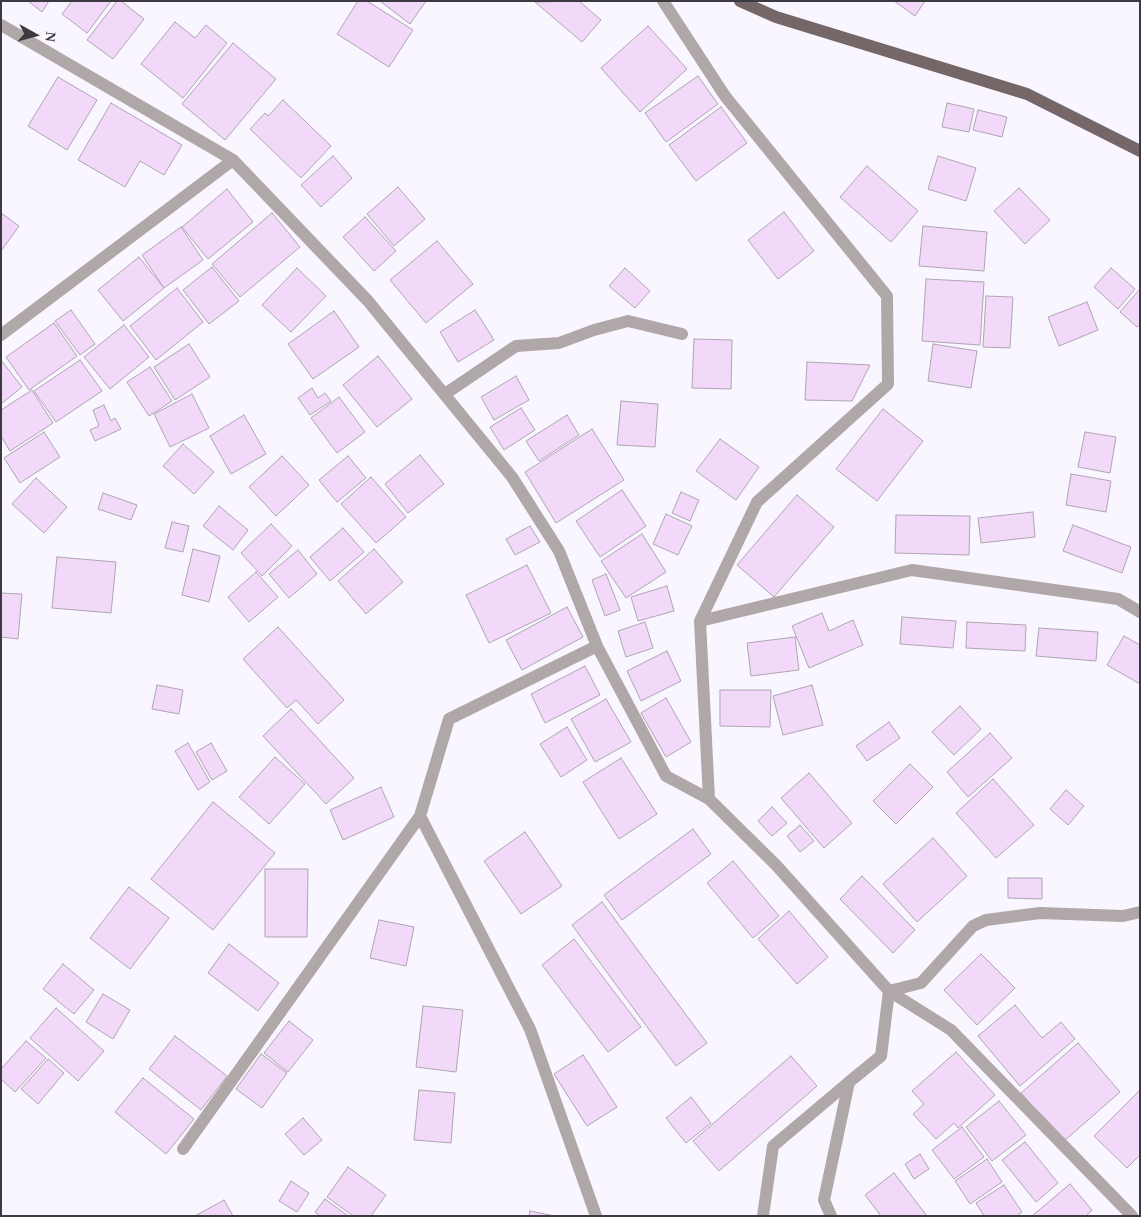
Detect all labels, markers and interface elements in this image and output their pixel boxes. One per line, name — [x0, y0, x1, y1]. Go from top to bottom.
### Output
north arrow — [10, 10, 60, 60]
text: N — [42, 31, 58, 43]

